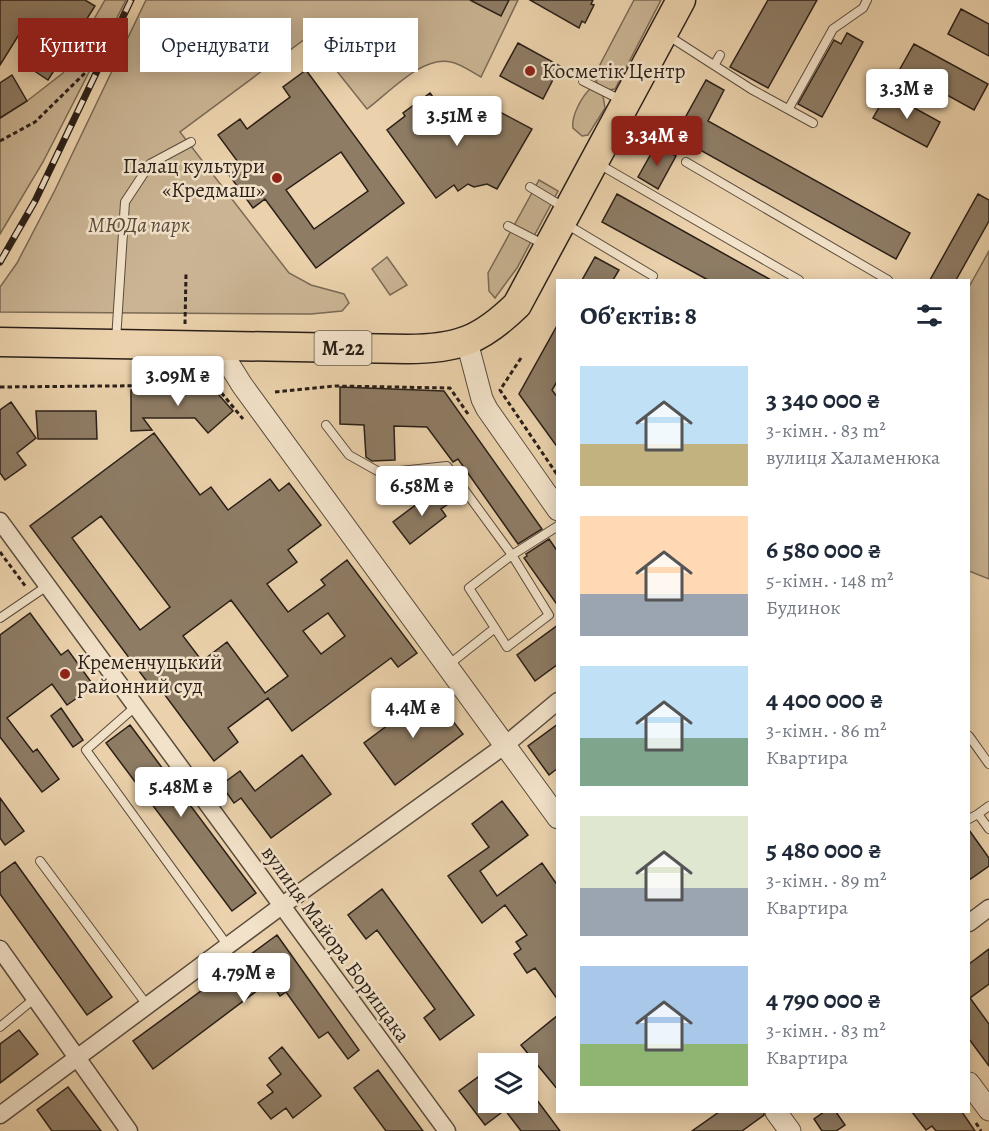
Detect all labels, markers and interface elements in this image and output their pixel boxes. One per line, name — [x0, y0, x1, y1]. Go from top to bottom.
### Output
chip: Купити — [18, 18, 128, 72]
chip: Орендувати — [140, 18, 291, 72]
chip: Фільтри — [303, 18, 418, 72]
place label: Косметік Центр — [542, 57, 686, 85]
marker: Косметік Центр — [523, 64, 537, 78]
pin: 3.3M ₴ — [858, 69, 956, 120]
text: 3.3M ₴ — [880, 75, 934, 102]
pin: 3.51M ₴ — [402, 96, 512, 147]
text: 3.51M ₴ — [427, 102, 487, 129]
pin: 3.34M ₴ — [602, 116, 712, 167]
text: 3.34M ₴ — [625, 122, 689, 149]
place label: Палац культури «Кредмаш» — [123, 152, 265, 204]
marker: Палац культури «Кредмаш» — [270, 171, 284, 185]
park label: МЮДа парк — [88, 211, 190, 239]
text: Об’єктів: 8 — [580, 298, 697, 333]
icon: filters — [913, 299, 946, 332]
road number: М-22 — [314, 331, 372, 365]
pin: 3.09M ₴ — [123, 356, 233, 407]
text: 3.09M ₴ — [146, 362, 210, 389]
text: 3 340 000 ₴ — [766, 382, 880, 417]
icon: home — [628, 390, 700, 462]
text: 3-кімн. · 83 m² — [766, 417, 886, 444]
text: вулиця Халаменюка — [766, 444, 940, 471]
pin: 6.58M ₴ — [367, 466, 477, 517]
text: 6.58M ₴ — [390, 472, 454, 499]
text: 6 580 000 ₴ — [766, 532, 882, 567]
icon: home — [628, 540, 700, 612]
text: 5-кімн. · 148 m² — [766, 567, 894, 594]
text: Будинок — [766, 594, 841, 621]
place label: Кременчуцький районний суд — [77, 648, 222, 700]
marker: Кременчуцький районний суд — [58, 667, 72, 681]
text: 4 400 000 ₴ — [766, 682, 883, 717]
pin: 4.4M ₴ — [364, 688, 462, 739]
icon: home — [628, 690, 700, 762]
text: 4.4M ₴ — [385, 694, 441, 721]
text: 3-кімн. · 86 m² — [766, 717, 887, 744]
text: Квартира — [766, 744, 848, 771]
pin: 5.48M ₴ — [126, 767, 236, 818]
text: 5.48M ₴ — [149, 773, 213, 800]
text: 5 480 000 ₴ — [766, 832, 882, 867]
street label: вулиця Майора Борищака — [255, 840, 417, 1048]
icon: home — [628, 840, 700, 912]
text: 3-кімн. · 89 m² — [766, 867, 887, 894]
text: Квартира — [766, 894, 848, 921]
pin: 4.79M ₴ — [189, 953, 299, 1004]
text: 4.79M ₴ — [212, 959, 276, 986]
text: 4 790 000 ₴ — [766, 982, 881, 1017]
icon: home — [628, 990, 700, 1062]
text: 3-кімн. · 83 m² — [766, 1017, 886, 1044]
text: Квартира — [766, 1044, 848, 1071]
map controls — [478, 1053, 538, 1113]
button: layers — [478, 1053, 538, 1113]

